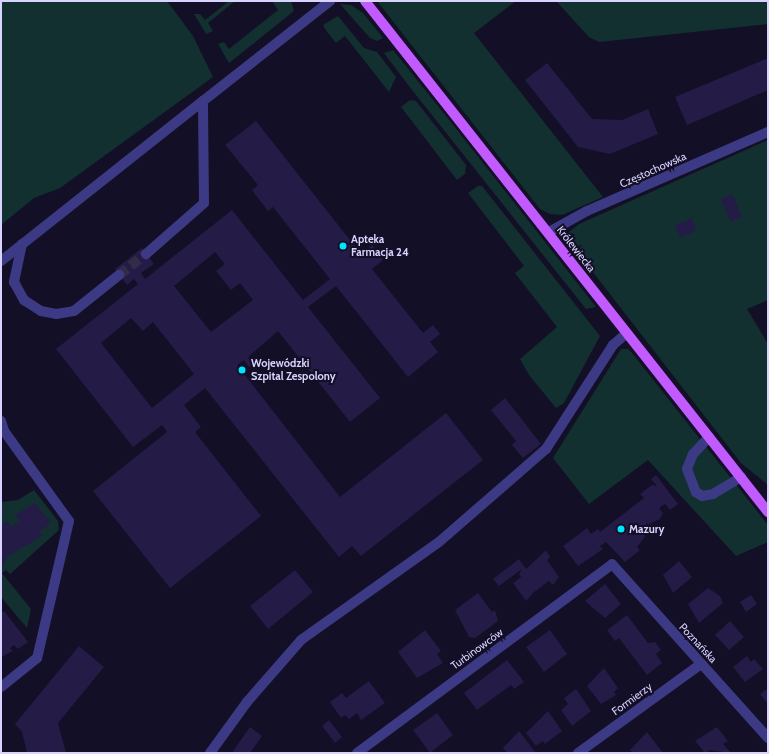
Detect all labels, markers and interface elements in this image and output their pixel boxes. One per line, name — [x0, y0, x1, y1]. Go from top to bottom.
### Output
street label: Częstochowska — [618, 149, 688, 191]
street label: Królewiecka — [554, 223, 598, 275]
place label: Apteka Farmacja 24 — [351, 233, 409, 259]
marker: Apteka Farmacja 24 — [338, 241, 348, 251]
place label: Wojewódzki Szpital Zespolony — [251, 357, 336, 383]
marker: Wojewódzki Szpital Zespolony — [236, 364, 248, 376]
place label: Mazury — [629, 522, 664, 536]
marker: Mazury — [616, 524, 626, 534]
street label: Poznańska — [676, 620, 720, 666]
street label: Turbinowców — [448, 626, 506, 672]
street label: Formierzy — [609, 680, 655, 718]

